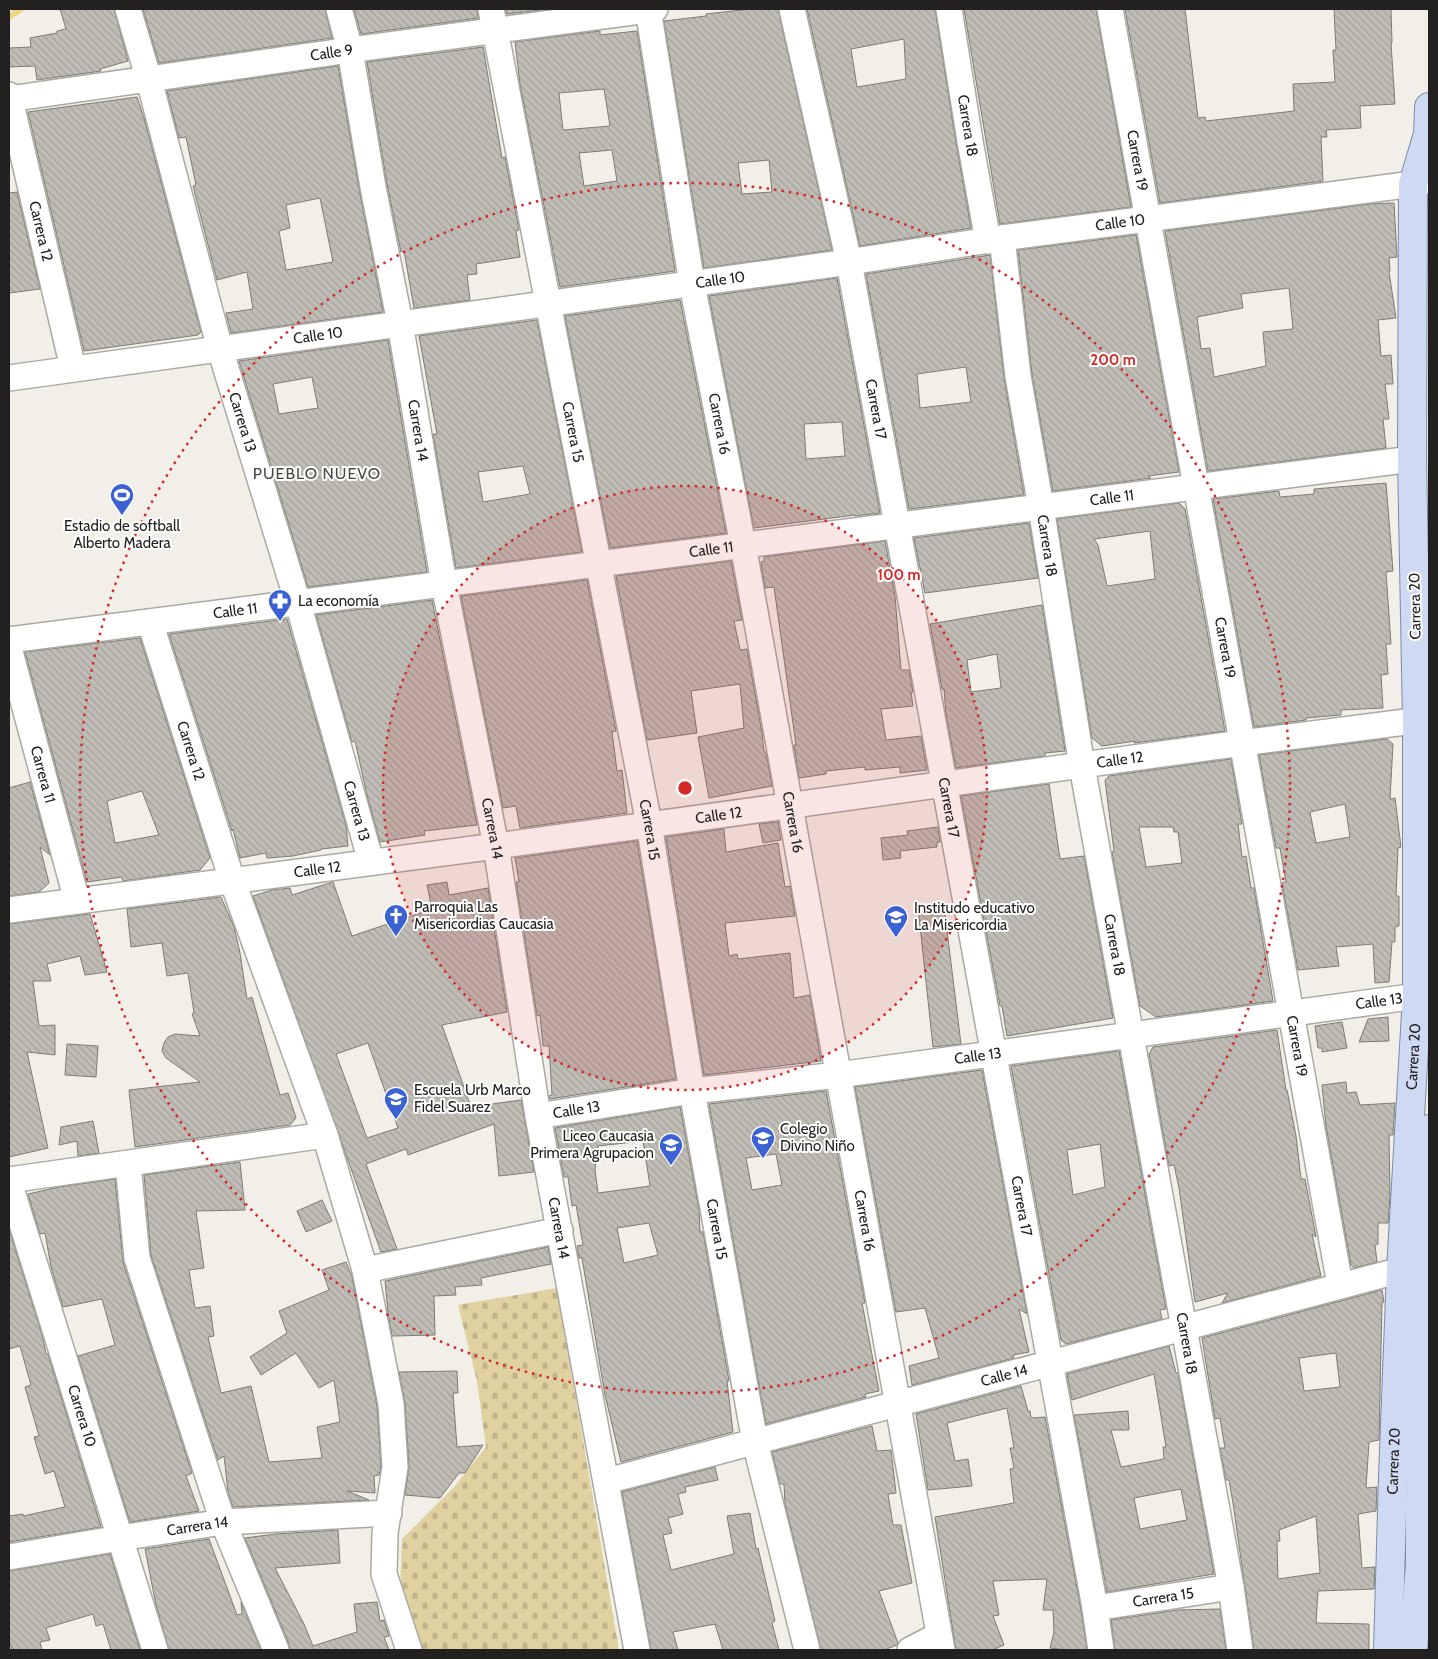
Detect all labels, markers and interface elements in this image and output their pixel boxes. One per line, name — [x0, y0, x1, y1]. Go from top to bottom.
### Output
street label: Calle 9 — [309, 41, 354, 65]
street label: Carrera 18 — [954, 93, 982, 158]
street label: Carrera 19 — [1123, 128, 1152, 193]
street label: Carrera 12 — [25, 199, 57, 263]
street label: Calle 10 — [1094, 210, 1146, 235]
street label: Calle 10 — [694, 267, 746, 292]
street label: Calle 10 — [292, 323, 344, 348]
text: 200 m — [1090, 351, 1136, 369]
street label: Carrera 17 — [862, 378, 890, 441]
street label: Carrera 13 — [225, 390, 260, 454]
street label: Carrera 16 — [705, 392, 734, 456]
street label: Carrera 14 — [404, 398, 432, 463]
street label: Carrera 15 — [558, 400, 588, 464]
district label: PUEBLO NUEVO — [253, 464, 381, 483]
sports icon: Estadio de softball Alberto Madera — [109, 482, 135, 516]
street label: Calle 11 — [1089, 486, 1135, 509]
street label: Carrera 18 — [1033, 513, 1061, 578]
place label: Estadio de softball Alberto Madera — [64, 517, 181, 552]
street label: Calle 11 — [688, 538, 734, 561]
text: 100 m — [877, 566, 921, 584]
street label: Carrera 20 — [1405, 572, 1425, 640]
pharmacy icon: La economía — [267, 588, 293, 622]
place label: La economía — [298, 592, 380, 610]
street label: Calle 11 — [212, 599, 258, 623]
street label: Carrera 19 — [1211, 616, 1239, 680]
street label: Carrera 12 — [173, 719, 209, 783]
street label: Carrera 11 — [27, 744, 59, 805]
street label: Calle 12 — [1095, 748, 1145, 772]
street label: Carrera 17 — [934, 776, 963, 840]
street label: Carrera 13 — [340, 779, 374, 843]
centre of rings — [676, 779, 694, 797]
street label: Carrera 16 — [779, 790, 807, 854]
street label: Carrera 14 — [478, 796, 507, 861]
street label: Carrera 15 — [635, 798, 664, 862]
street label: Calle 12 — [694, 803, 743, 827]
street label: Calle 12 — [293, 857, 342, 881]
place label: Parroquia Las Misericordias Caucasia — [414, 898, 555, 933]
place label: Institudo educativo La Misericordia — [914, 899, 1035, 934]
church icon: Parroquia Las Misericordias Caucasia — [383, 903, 409, 937]
school or university icon: Institudo educativo La Misericordia — [883, 904, 909, 938]
street label: Carrera 18 — [1100, 912, 1129, 977]
street label: Calle 13 — [1354, 989, 1404, 1013]
street label: Carrera 19 — [1283, 1014, 1311, 1078]
street label: Carrera 20 — [1403, 1023, 1424, 1091]
street label: Calle 13 — [953, 1044, 1003, 1068]
place label: Escuela Urb Marco Fidel Suarez — [414, 1081, 531, 1116]
school or university icon: Escuela Urb Marco Fidel Suarez — [383, 1086, 409, 1120]
street label: Calle 13 — [552, 1097, 601, 1122]
place label: Colegio Divino Niño — [780, 1120, 855, 1155]
school or university icon: Colegio Divino Niño — [750, 1125, 776, 1159]
place label: Liceo Caucasia Primera Agrupacion — [530, 1127, 655, 1162]
school or university icon: Liceo Caucasia Primera Agrupacion — [658, 1132, 684, 1166]
street label: Carrera 17 — [1007, 1174, 1036, 1238]
street label: Carrera 16 — [850, 1189, 879, 1253]
street label: Carrera 14 — [544, 1196, 573, 1261]
street label: Carrera 15 — [702, 1197, 731, 1261]
street label: Carrera 18 — [1172, 1311, 1201, 1376]
street label: Calle 14 — [979, 1360, 1030, 1390]
street label: Carrera 10 — [64, 1383, 100, 1449]
street label: Carrera 20 — [1383, 1427, 1404, 1495]
street label: Carrera 14 — [165, 1513, 229, 1540]
street label: Carrera 15 — [1131, 1584, 1195, 1611]

